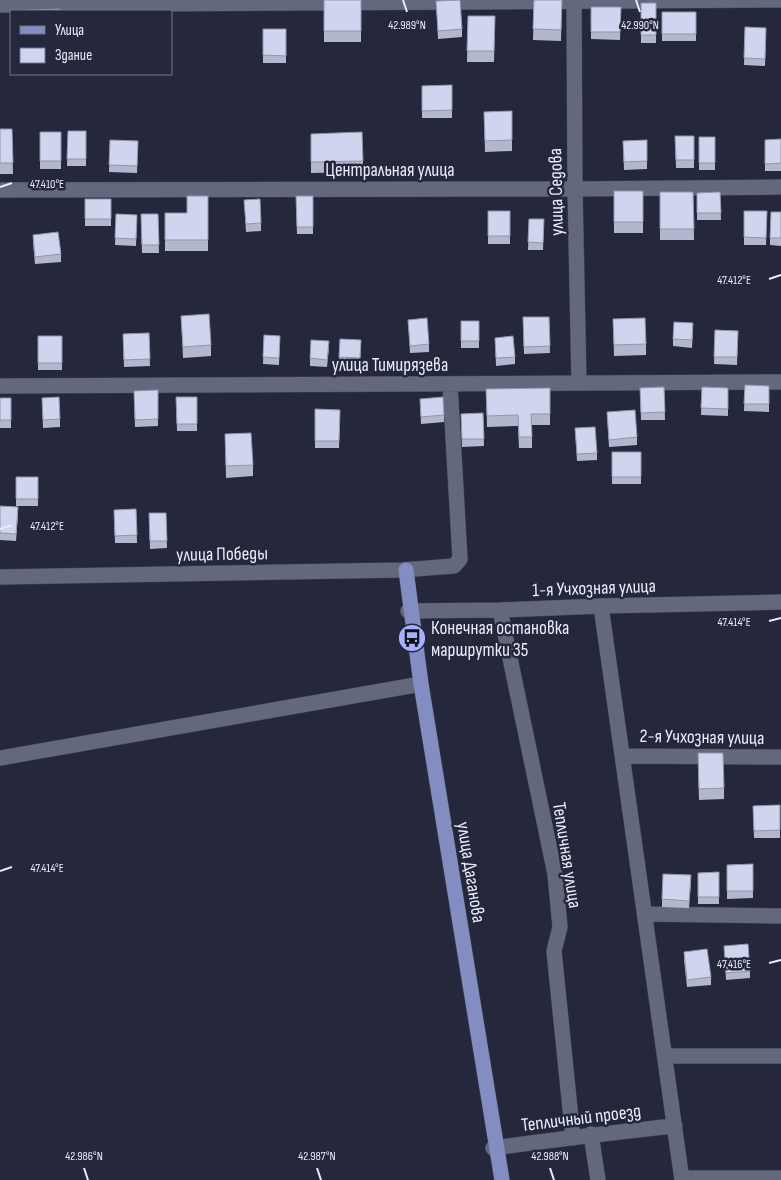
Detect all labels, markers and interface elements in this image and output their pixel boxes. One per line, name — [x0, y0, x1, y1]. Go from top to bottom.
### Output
legend — [10, 10, 172, 75]
text: 42.989°N — [388, 18, 426, 33]
text: 42.990°N — [621, 18, 659, 33]
text: Улица — [55, 21, 84, 40]
text: Здание — [55, 46, 92, 65]
street label: улица Седова — [544, 148, 569, 236]
street label: Центральная улица — [325, 159, 455, 182]
text: 47.410°E — [30, 177, 64, 192]
text: 47.412°E — [717, 273, 751, 288]
street label: улица Тимирязева — [332, 354, 448, 377]
text: 47.412°E — [30, 519, 64, 534]
street label: улица Победы — [176, 542, 268, 567]
street label: 1-я Учхозная улица — [532, 575, 656, 602]
text: 47.414°E — [717, 615, 751, 630]
place label: Конечная остановка маршрутки 35 — [431, 617, 569, 662]
bus stop icon: Конечная остановка маршрутки 35 — [397, 623, 427, 653]
street label: 2-я Учхозная улица — [639, 725, 765, 750]
street label: Тепличная улица — [547, 801, 586, 910]
street label: улица Даганова — [451, 820, 490, 924]
text: 47.414°E — [30, 861, 64, 876]
text: 47.416°E — [717, 957, 751, 972]
street label: Тепличный проезд — [520, 1100, 642, 1137]
text: 42.986°N — [65, 1149, 103, 1164]
text: 42.987°N — [298, 1149, 336, 1164]
text: 42.988°N — [531, 1149, 569, 1164]

